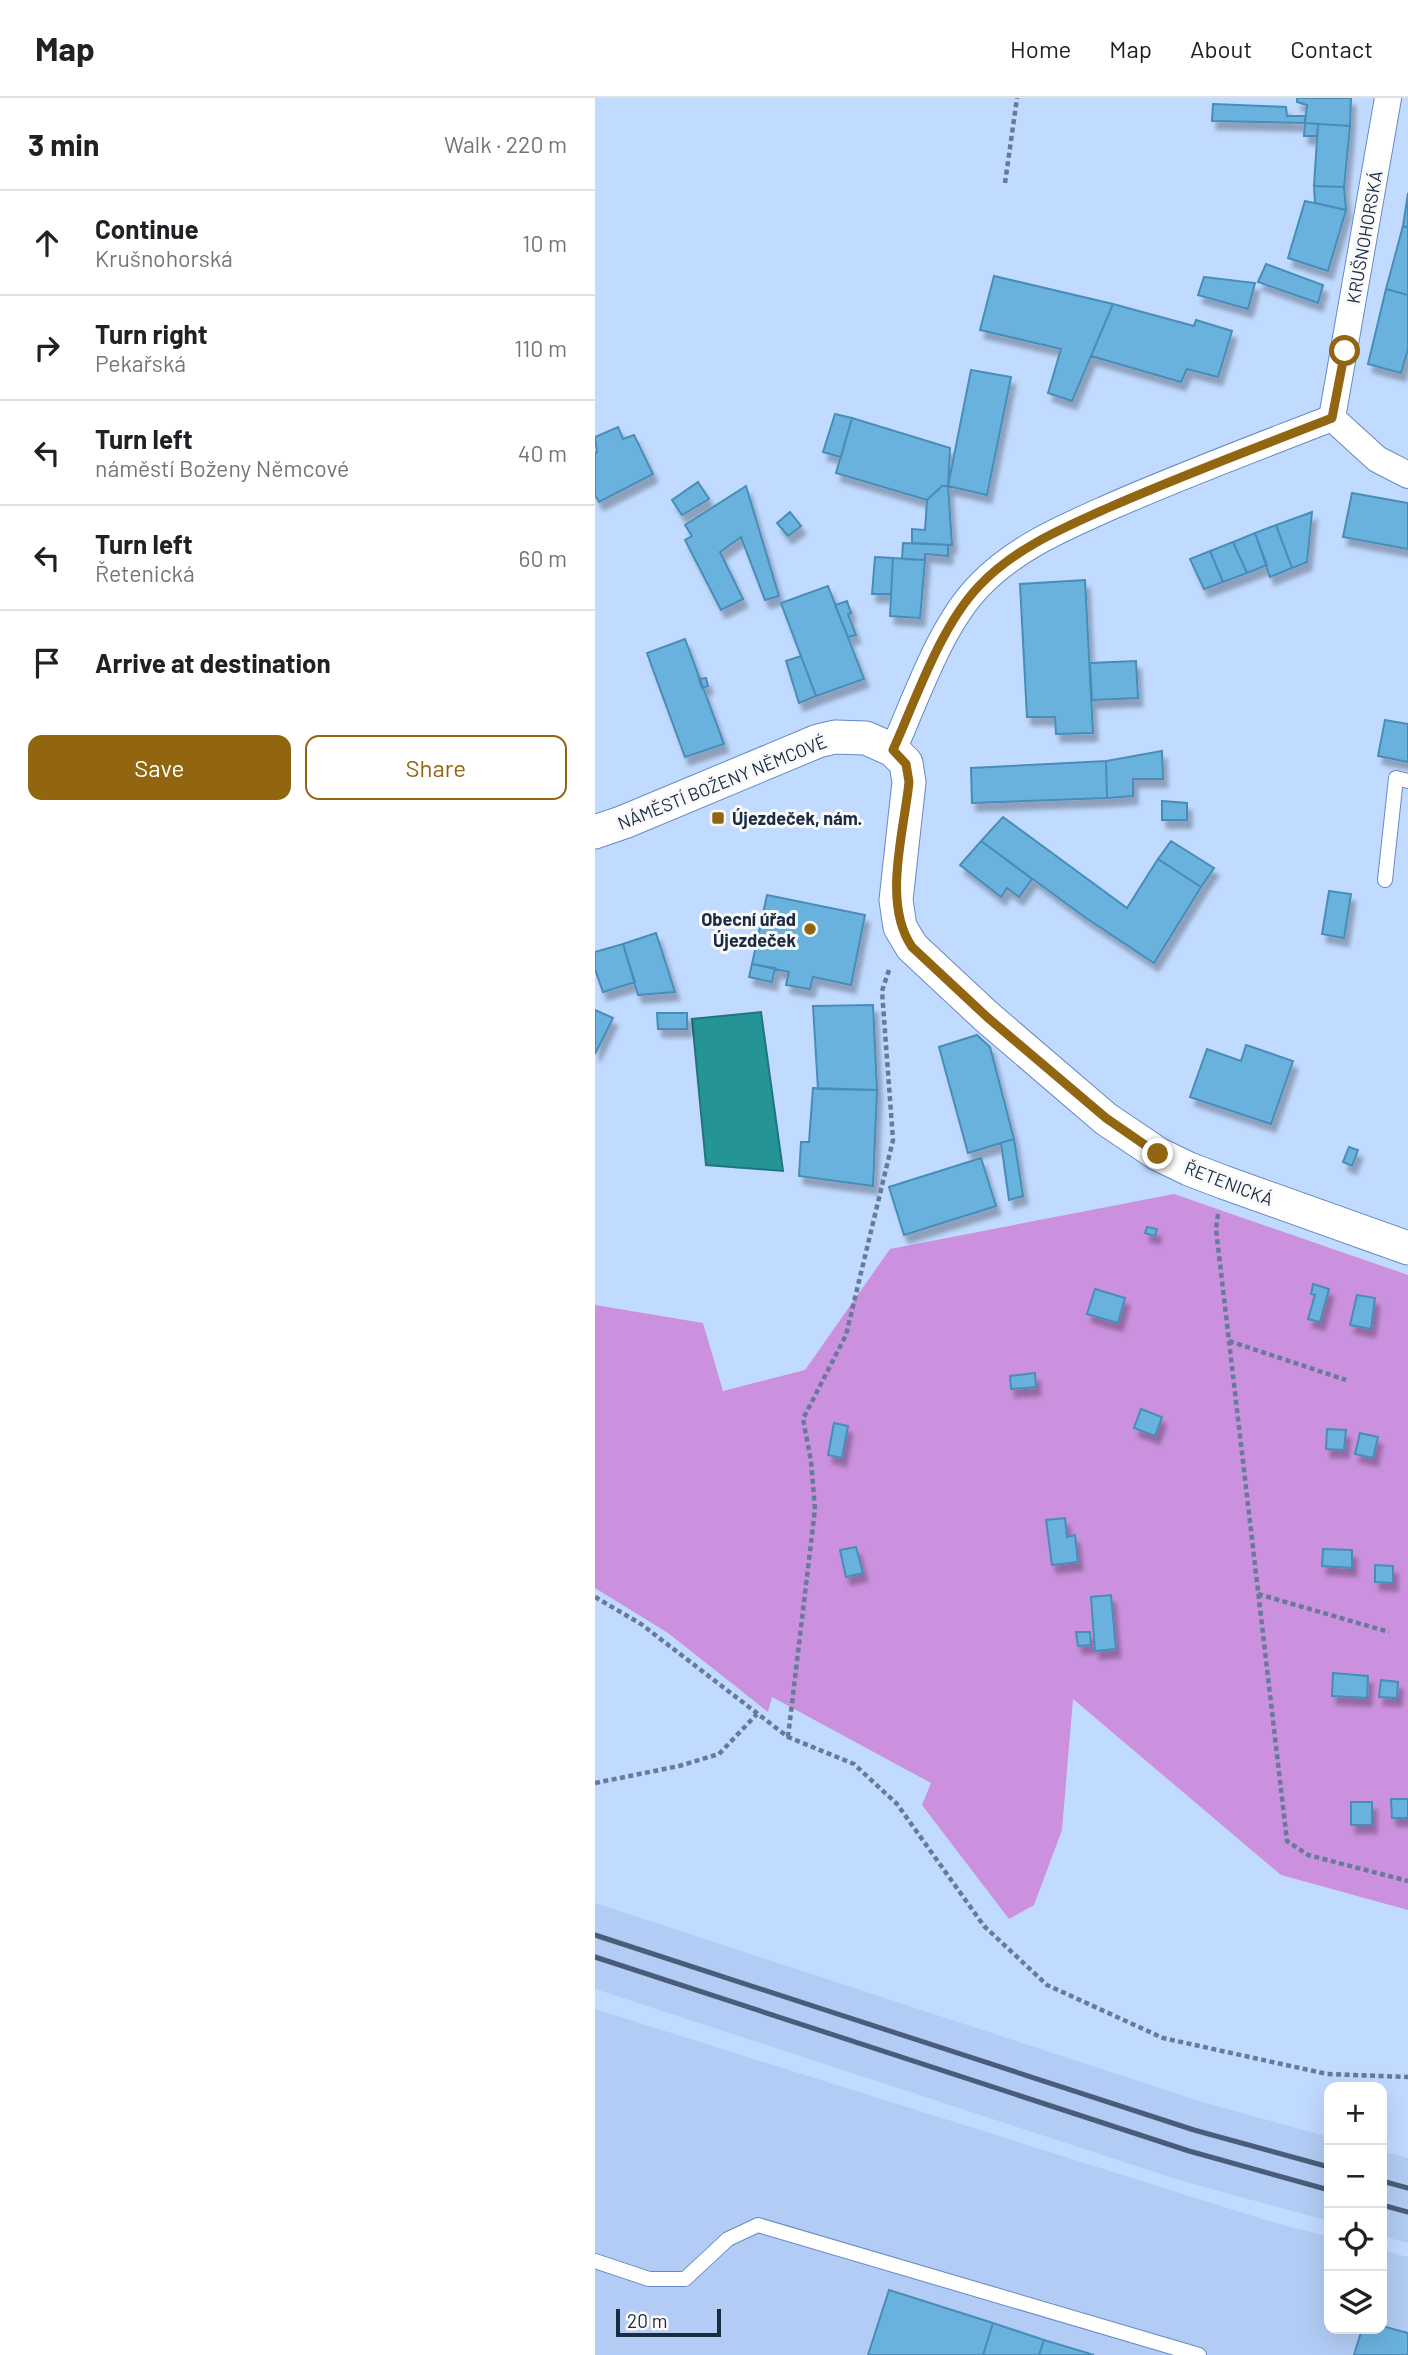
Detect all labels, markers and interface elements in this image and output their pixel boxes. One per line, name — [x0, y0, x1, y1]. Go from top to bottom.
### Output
text: Map — [35, 28, 95, 68]
text: Home — [1010, 34, 1071, 63]
text: Map — [1109, 34, 1152, 63]
text: About — [1190, 34, 1252, 63]
text: Contact — [1290, 34, 1373, 63]
text: 3 min — [28, 126, 99, 162]
text: Walk · 220 m — [444, 130, 567, 158]
street label: KRUŠNOHORSKÁ — [1341, 169, 1387, 305]
text: Continue — [95, 213, 199, 244]
icon: ahead — [28, 224, 66, 262]
text: 10 m — [522, 229, 567, 257]
text: Krušnohorská — [95, 244, 233, 272]
text: Turn right — [95, 318, 208, 349]
icon: right — [28, 329, 66, 367]
text: 110 m — [514, 334, 567, 362]
route start — [1329, 335, 1360, 366]
text: Pekařská — [95, 349, 186, 377]
text: Turn left — [95, 423, 193, 454]
icon: left — [28, 434, 66, 472]
text: 40 m — [518, 439, 567, 467]
text: náměstí Boženy Němcové — [95, 454, 349, 482]
text: Turn left — [95, 528, 193, 559]
icon: left — [28, 539, 66, 577]
text: 60 m — [519, 544, 567, 572]
text: Řetenická — [95, 559, 195, 587]
icon: arrive — [28, 644, 66, 682]
text: Arrive at destination — [95, 647, 331, 678]
street label: NÁMĚSTÍ BOŽENY NĚMCOVÉ — [614, 730, 830, 834]
button: Save — [28, 735, 291, 800]
button: Share — [305, 735, 567, 800]
place label: Újezdeček, nám. — [732, 807, 862, 829]
marker: Újezdeček, nám. — [710, 810, 726, 826]
place label: Obecní úřad Újezdeček — [701, 908, 796, 951]
marker: Obecní úřad Újezdeček — [802, 921, 818, 937]
route end — [1142, 1138, 1173, 1169]
street label: ŘETENICKÁ — [1182, 1156, 1277, 1210]
map controls — [1324, 2082, 1387, 2334]
button: + — [1324, 2082, 1387, 2145]
button: − — [1324, 2145, 1387, 2208]
button: locate — [1324, 2208, 1387, 2271]
button: layers — [1324, 2271, 1387, 2334]
scale bar — [616, 2306, 721, 2338]
text: 20 m — [627, 2309, 667, 2332]

